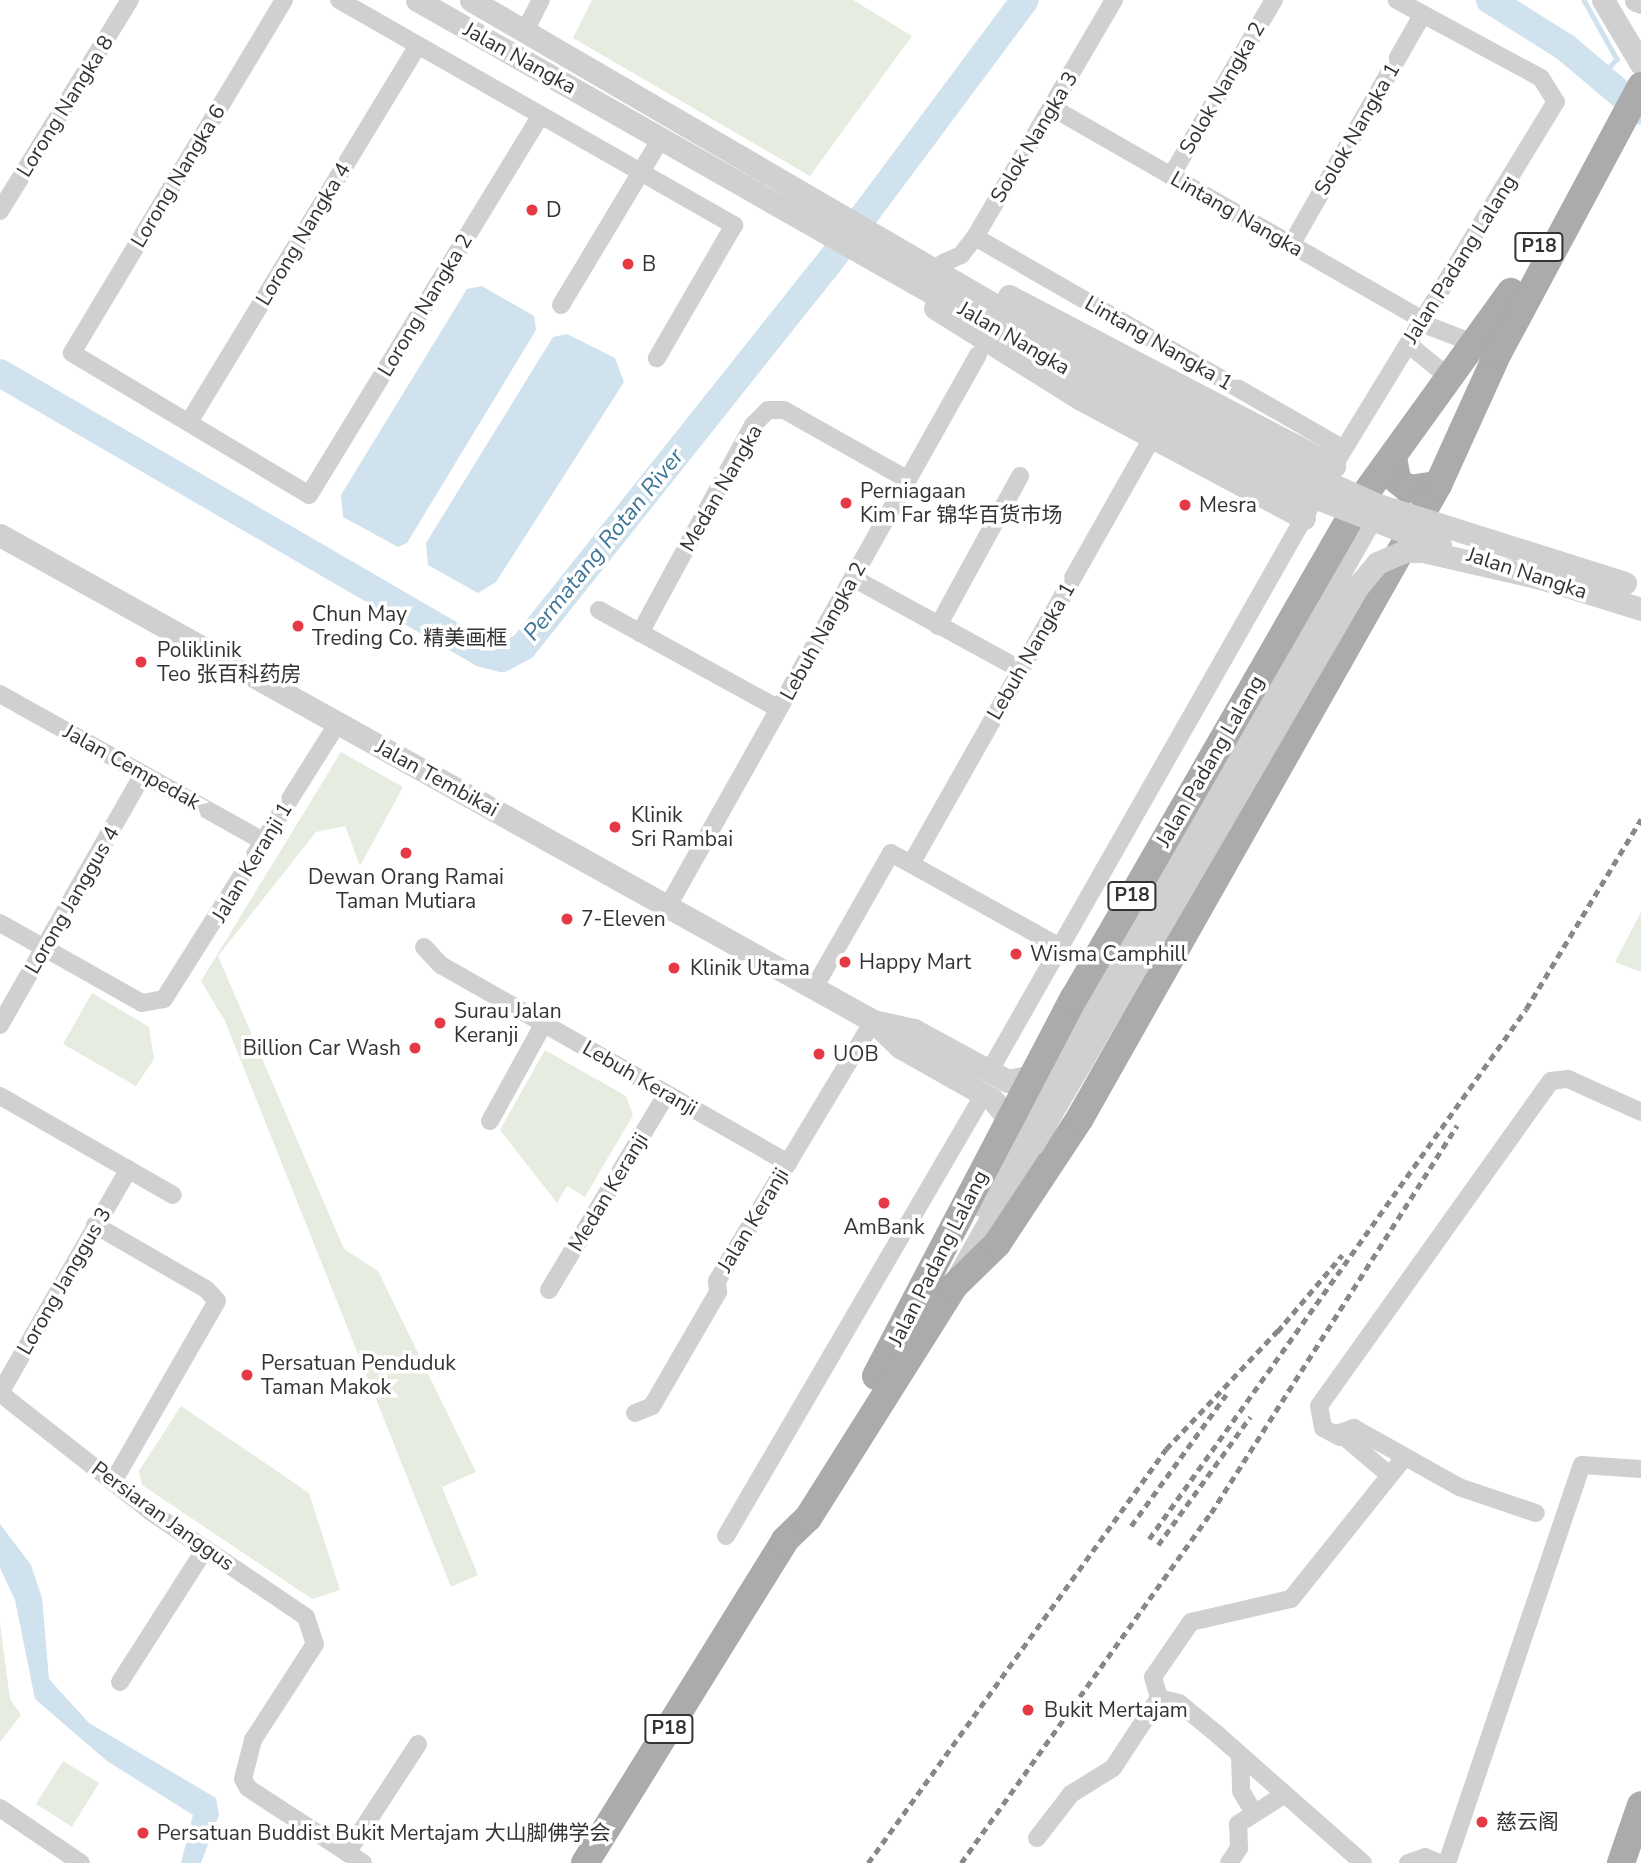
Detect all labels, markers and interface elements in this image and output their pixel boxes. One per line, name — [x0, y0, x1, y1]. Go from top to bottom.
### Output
street label: Jalan Nangka — [459, 17, 581, 99]
street label: Solok Nangka 2 — [1174, 17, 1270, 159]
street label: Lorong Nangka 8 — [11, 31, 119, 181]
street label: Solok Nangka 1 — [1309, 58, 1405, 200]
street label: Solok Nangka 3 — [985, 67, 1083, 207]
street label: Lorong Nangka 6 — [125, 100, 231, 252]
street label: Lorong Nangka 4 — [250, 158, 356, 310]
street label: Lintang Nangka — [1166, 166, 1308, 262]
street label: Jalan Padang Lalang — [1398, 170, 1522, 348]
place label: D — [546, 197, 562, 223]
marker: D — [524, 202, 540, 218]
street label: Lorong Nangka 2 — [372, 229, 478, 381]
road number: P18 — [1513, 232, 1565, 262]
place label: B — [642, 251, 656, 277]
marker: B — [620, 256, 636, 272]
street label: Lintang Nangka 1 — [1080, 290, 1238, 396]
street label: Jalan Nangka — [954, 296, 1074, 380]
street label: Medan Nangka — [675, 420, 767, 556]
water label: Permatang Rotan River — [518, 443, 690, 647]
place label: Perniagaan Kim Far 锦华百货市场 — [860, 478, 1063, 528]
place label: Mesra — [1199, 492, 1257, 518]
marker: Perniagaan Kim Far 锦华百货市场 — [838, 495, 854, 511]
marker: Mesra — [1177, 497, 1193, 513]
street label: Jalan Nangka — [1464, 542, 1590, 604]
street label: Lebuh Nangka 2 — [775, 557, 871, 705]
street label: Lebuh Nangka 1 — [982, 578, 1080, 724]
place label: Chun May Treding Co. 精美画框 — [312, 601, 507, 651]
marker: Chun May Treding Co. 精美画框 — [290, 618, 306, 634]
place label: Poliklinik Teo 张百科药房 — [157, 637, 301, 687]
marker: Poliklinik Teo 张百科药房 — [131, 652, 151, 672]
street label: Jalan Padang Lalang — [1151, 671, 1269, 851]
street label: Jalan Cempedak — [59, 719, 205, 815]
street label: Jalan Tembikai — [371, 734, 503, 822]
street label: Jalan Keranji 1 — [206, 798, 298, 926]
place label: Klinik Sri Rambai — [631, 802, 733, 852]
marker: Klinik Sri Rambai — [605, 817, 625, 837]
street label: Lorong Janggus 4 — [20, 822, 124, 978]
marker: Dewan Orang Ramai Taman Mutiara — [398, 845, 414, 861]
place label: Dewan Orang Ramai Taman Mutiara — [308, 864, 504, 914]
road number: P18 — [1106, 880, 1158, 912]
place label: 7-Eleven — [581, 906, 666, 932]
marker: 7-Eleven — [559, 911, 575, 927]
place label: Wisma Camphill — [1030, 941, 1187, 967]
marker: Wisma Camphill — [1008, 946, 1024, 962]
place label: Happy Mart — [859, 949, 971, 975]
marker: Happy Mart — [837, 954, 853, 970]
place label: Klinik Utama — [690, 955, 810, 981]
marker: Klinik Utama — [664, 958, 684, 978]
place label: Surau Jalan Keranji — [454, 998, 562, 1048]
marker: Surau Jalan Keranji — [432, 1015, 448, 1031]
place label: Billion Car Wash — [243, 1035, 401, 1061]
street label: Lebuh Keranji — [578, 1035, 702, 1121]
marker: Billion Car Wash — [407, 1040, 423, 1056]
place label: UOB — [833, 1041, 879, 1067]
marker: UOB — [811, 1046, 827, 1062]
street label: Medan Keranji — [563, 1128, 653, 1256]
street label: Jalan Keranji — [712, 1163, 794, 1277]
street label: Jalan Padang Lalang — [883, 1166, 993, 1350]
marker: AmBank — [876, 1195, 892, 1211]
street label: Lorong Janggus 3 — [12, 1203, 116, 1359]
place label: AmBank — [843, 1214, 925, 1240]
place label: Persatuan Penduduk Taman Makok — [261, 1350, 456, 1400]
marker: Persatuan Penduduk Taman Makok — [239, 1367, 255, 1383]
street label: Persiaran Janggus — [87, 1456, 239, 1576]
place label: Bukit Mertajam — [1044, 1697, 1188, 1723]
marker: Bukit Mertajam — [1018, 1700, 1038, 1720]
road number: P18 — [643, 1714, 695, 1744]
place label: 慈云阁 — [1496, 1809, 1559, 1835]
marker: 慈云阁 — [1474, 1814, 1490, 1830]
place label: Persatuan Buddist Bukit Mertajam 大山脚佛学会 — [157, 1820, 611, 1846]
marker: Persatuan Buddist Bukit Mertajam 大山脚佛学会 — [135, 1825, 151, 1841]

